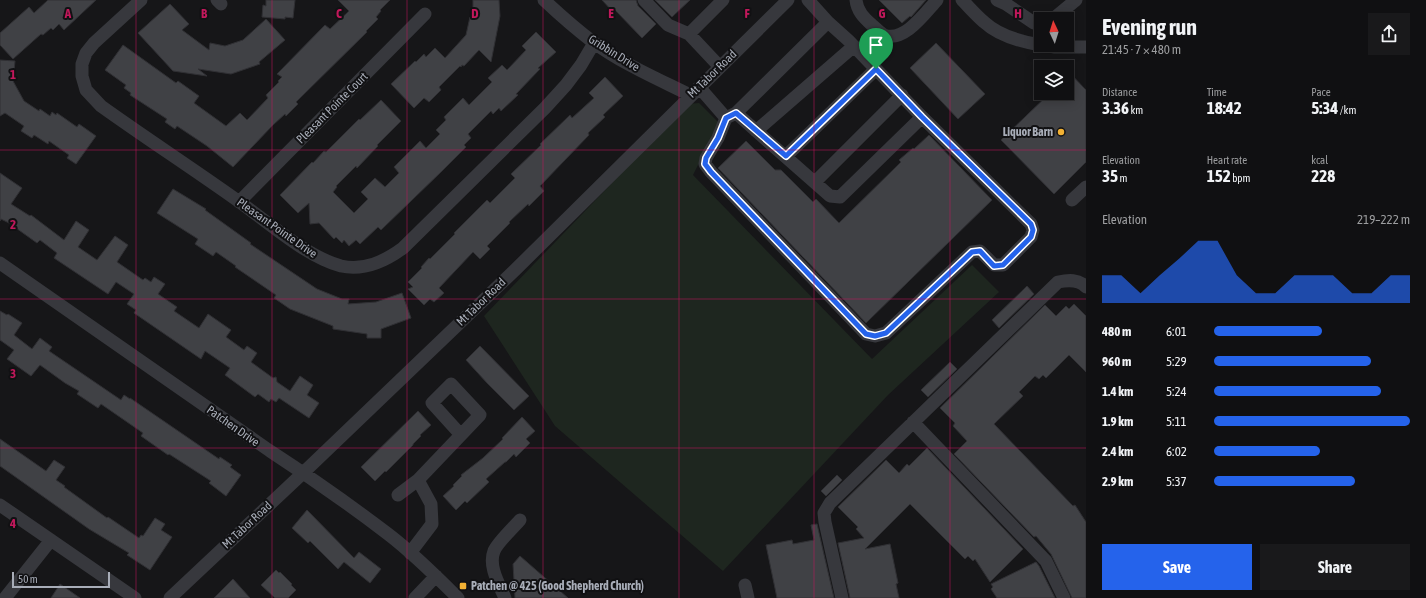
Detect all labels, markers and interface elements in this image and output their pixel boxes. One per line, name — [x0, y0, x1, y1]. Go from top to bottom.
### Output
text: A — [64, 6, 72, 21]
text: B — [201, 6, 208, 21]
text: C — [336, 6, 342, 21]
text: D — [471, 6, 479, 21]
text: E — [608, 6, 614, 21]
text: F — [744, 6, 750, 21]
text: G — [879, 6, 886, 21]
text: H — [1014, 6, 1022, 21]
north arrow — [1034, 12, 1074, 52]
map controls — [1034, 12, 1074, 100]
button: share — [1368, 13, 1410, 55]
text: Evening run — [1102, 14, 1197, 40]
pin — [859, 28, 893, 69]
street label: Gribbin Drive — [586, 32, 642, 74]
icon: arrive — [865, 34, 887, 56]
text: 21:45 · 7 × 480 m — [1102, 42, 1181, 57]
street label: Mt Tabor Road — [685, 47, 739, 101]
button: layers — [1034, 60, 1074, 100]
text: 1 — [10, 67, 16, 82]
street label: Pleasant Pointe Court — [294, 69, 371, 146]
text: Distance — [1102, 86, 1137, 98]
text: Time — [1207, 86, 1227, 98]
text: Pace — [1311, 86, 1331, 98]
text: 3.36 — [1102, 98, 1129, 118]
text: 18:42 — [1207, 98, 1242, 118]
text: 5:34 — [1311, 98, 1338, 118]
text: km — [1129, 104, 1143, 116]
text: /km — [1338, 104, 1356, 116]
place label: Liquor Barn — [1003, 125, 1053, 139]
marker: Liquor Barn — [1056, 127, 1066, 137]
text: Elevation — [1102, 154, 1140, 166]
text: Heart rate — [1207, 154, 1247, 166]
text: kcal — [1311, 154, 1328, 166]
text: 35 — [1102, 166, 1118, 186]
text: 152 — [1207, 166, 1231, 186]
text: 228 — [1311, 166, 1335, 186]
text: m — [1118, 172, 1127, 184]
text: bpm — [1231, 172, 1251, 184]
street label: Pleasant Pointe Drive — [234, 195, 320, 261]
text: Elevation — [1102, 212, 1147, 227]
text: 219–222 m — [1357, 212, 1410, 227]
text: 2 — [10, 217, 16, 232]
street label: Mt Tabor Road — [454, 275, 508, 329]
text: 480 m — [1102, 324, 1131, 339]
text: 6:01 — [1166, 324, 1187, 339]
text: 960 m — [1102, 354, 1131, 369]
text: 5:29 — [1166, 354, 1187, 369]
text: 3 — [10, 366, 16, 381]
text: 1.4 km — [1102, 384, 1133, 399]
text: 5:24 — [1166, 384, 1187, 399]
street label: Patchen Drive — [204, 403, 262, 449]
text: 1.9 km — [1102, 414, 1133, 429]
text: 5:11 — [1166, 414, 1187, 429]
text: 2.4 km — [1102, 444, 1133, 459]
text: 6:02 — [1166, 444, 1187, 459]
text: 2.9 km — [1102, 474, 1133, 489]
text: 5:37 — [1166, 474, 1187, 489]
street label: Mt Tabor Road — [219, 499, 275, 551]
text: 4 — [9, 516, 16, 531]
button: Save — [1102, 544, 1252, 590]
button: Share — [1260, 544, 1410, 590]
scale bar — [12, 570, 110, 589]
text: 50 m — [18, 573, 38, 585]
place label: Patchen @ 425 (Good Shepherd Church) — [471, 579, 644, 593]
marker: Patchen @ 425 (Good Shepherd Church) — [458, 581, 468, 591]

